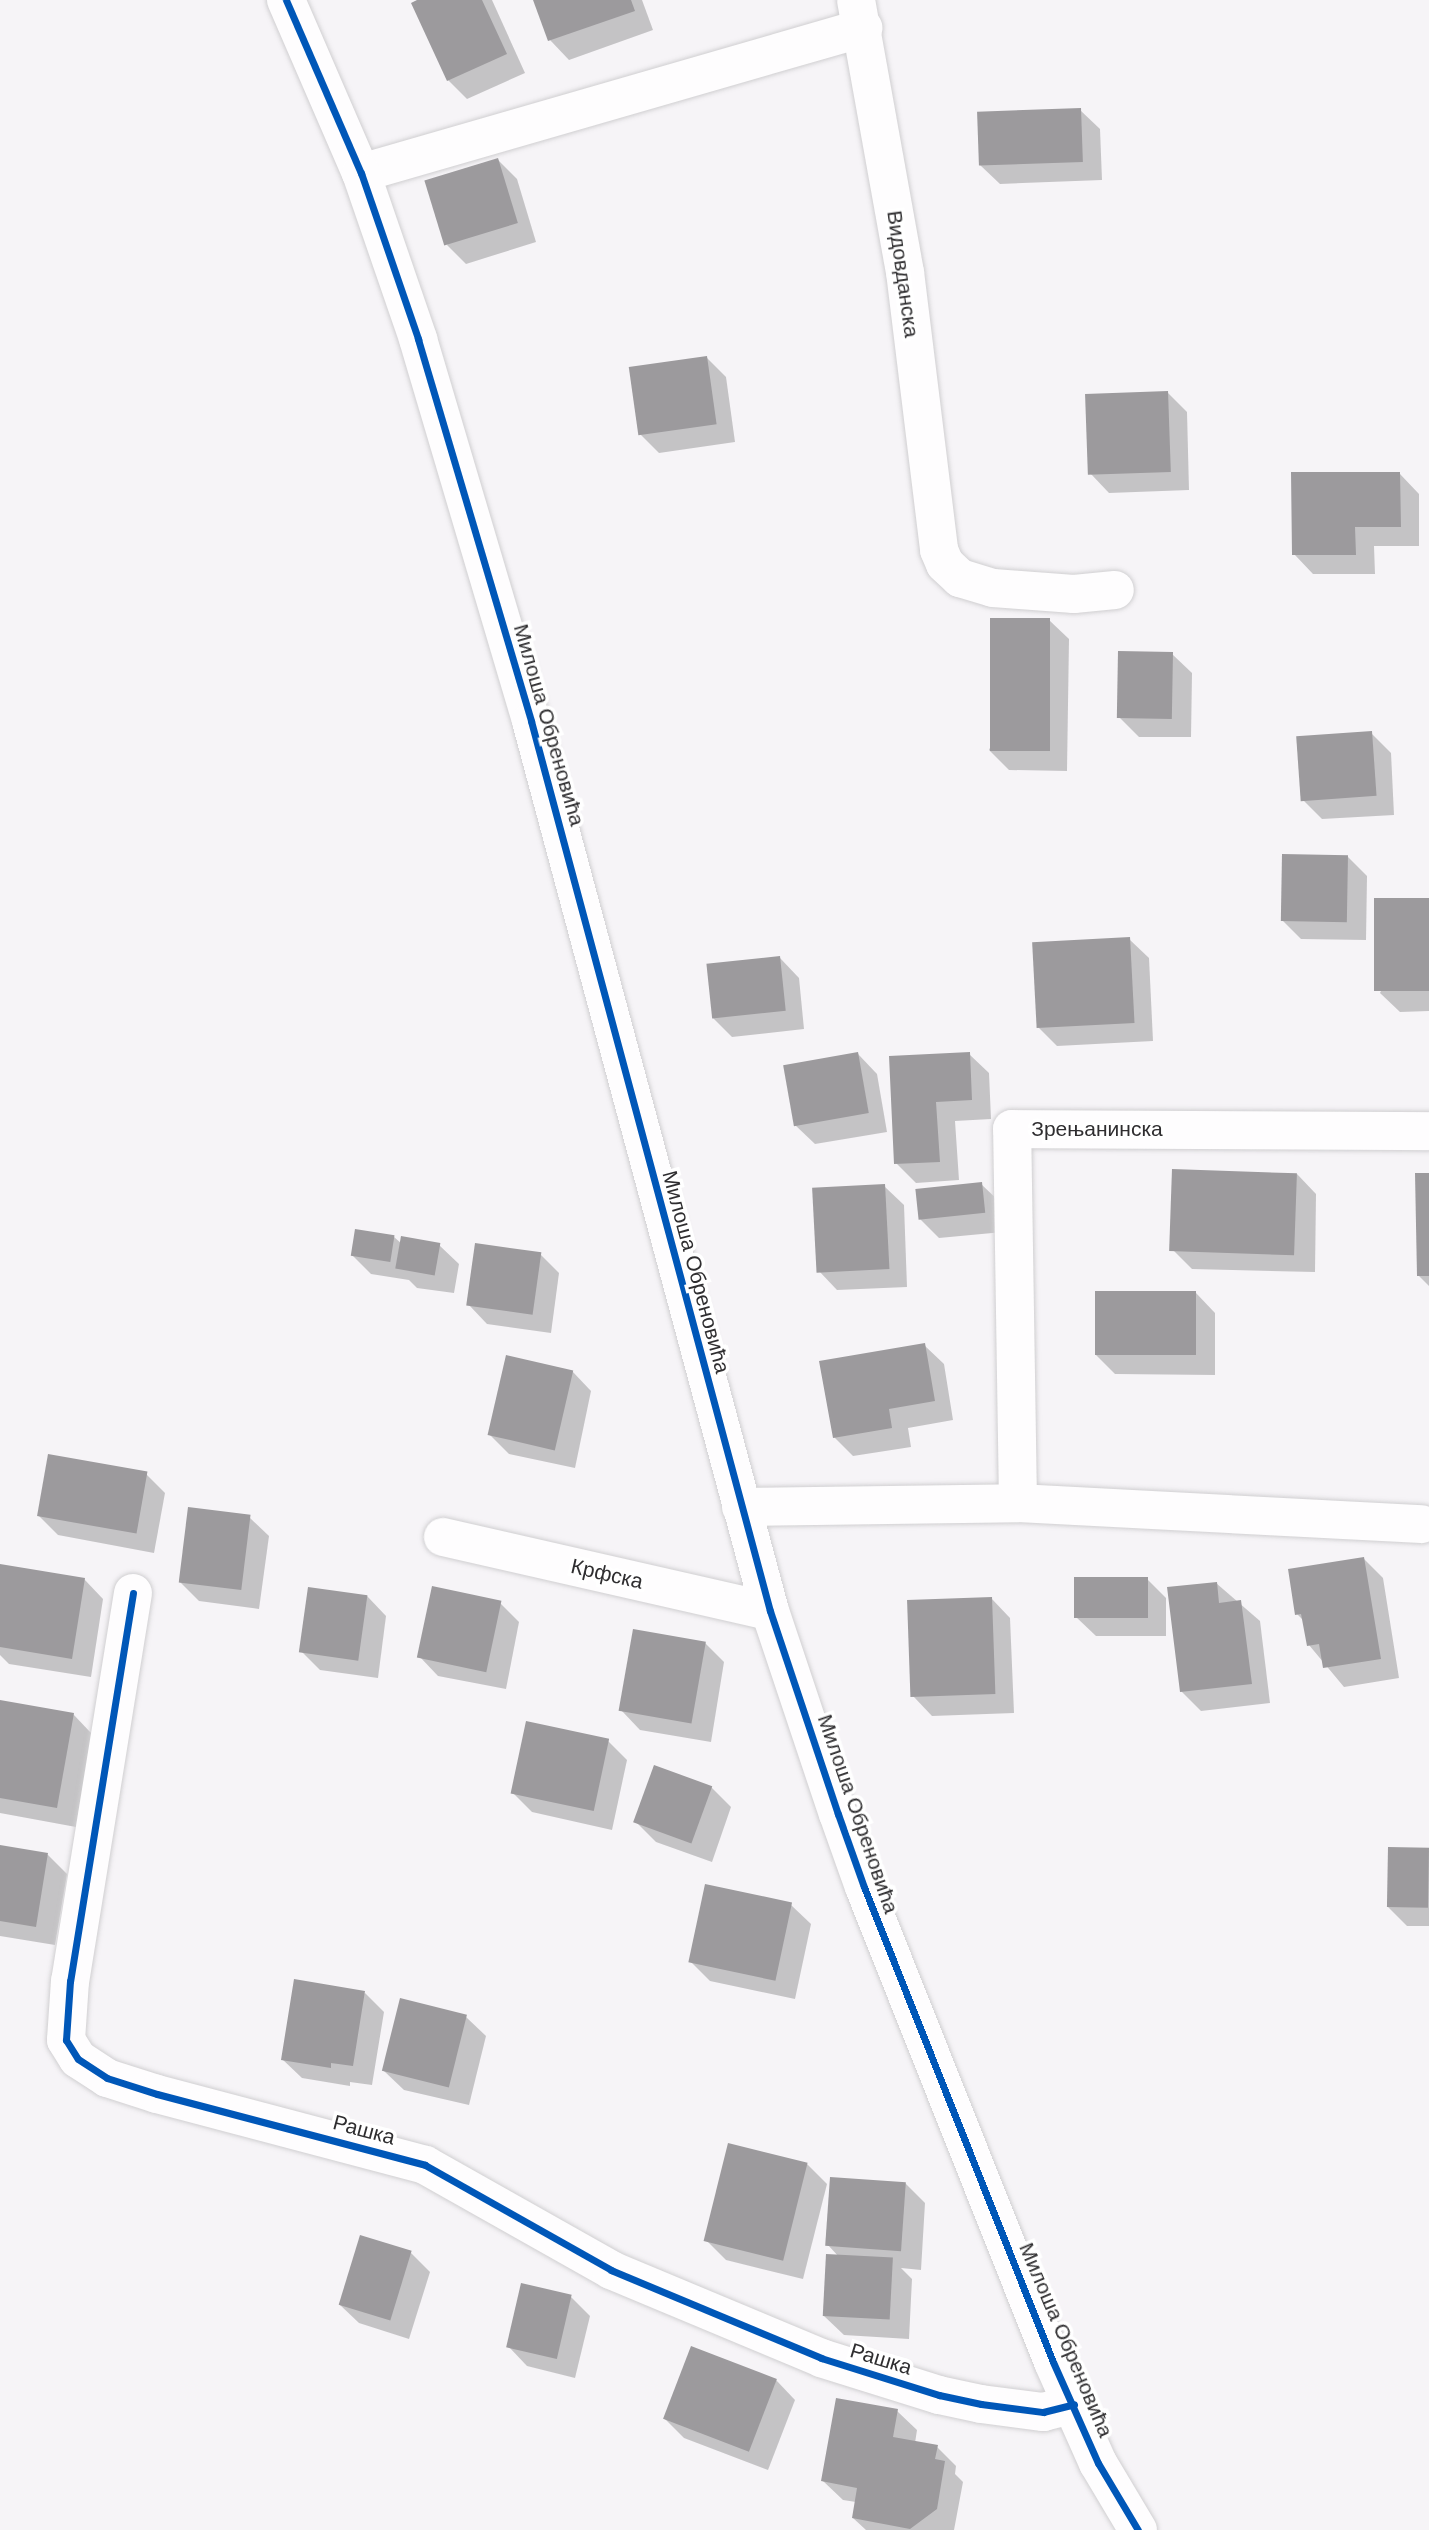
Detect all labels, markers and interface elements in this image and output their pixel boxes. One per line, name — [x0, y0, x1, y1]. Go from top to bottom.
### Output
street label: Видовданска — [882, 209, 924, 339]
street label: Милоша Обреновића — [508, 621, 590, 829]
street label: Зрењанинска — [1031, 1116, 1163, 1142]
street label: Милоша Обреновића — [657, 1168, 735, 1376]
street label: Крфска — [569, 1554, 645, 1594]
street label: Милоша Обреновића — [812, 1711, 904, 1917]
street label: Рашка — [330, 2110, 398, 2150]
street label: Милоша Обреновића — [1014, 2239, 1118, 2441]
street label: Рашка — [847, 2338, 915, 2380]

